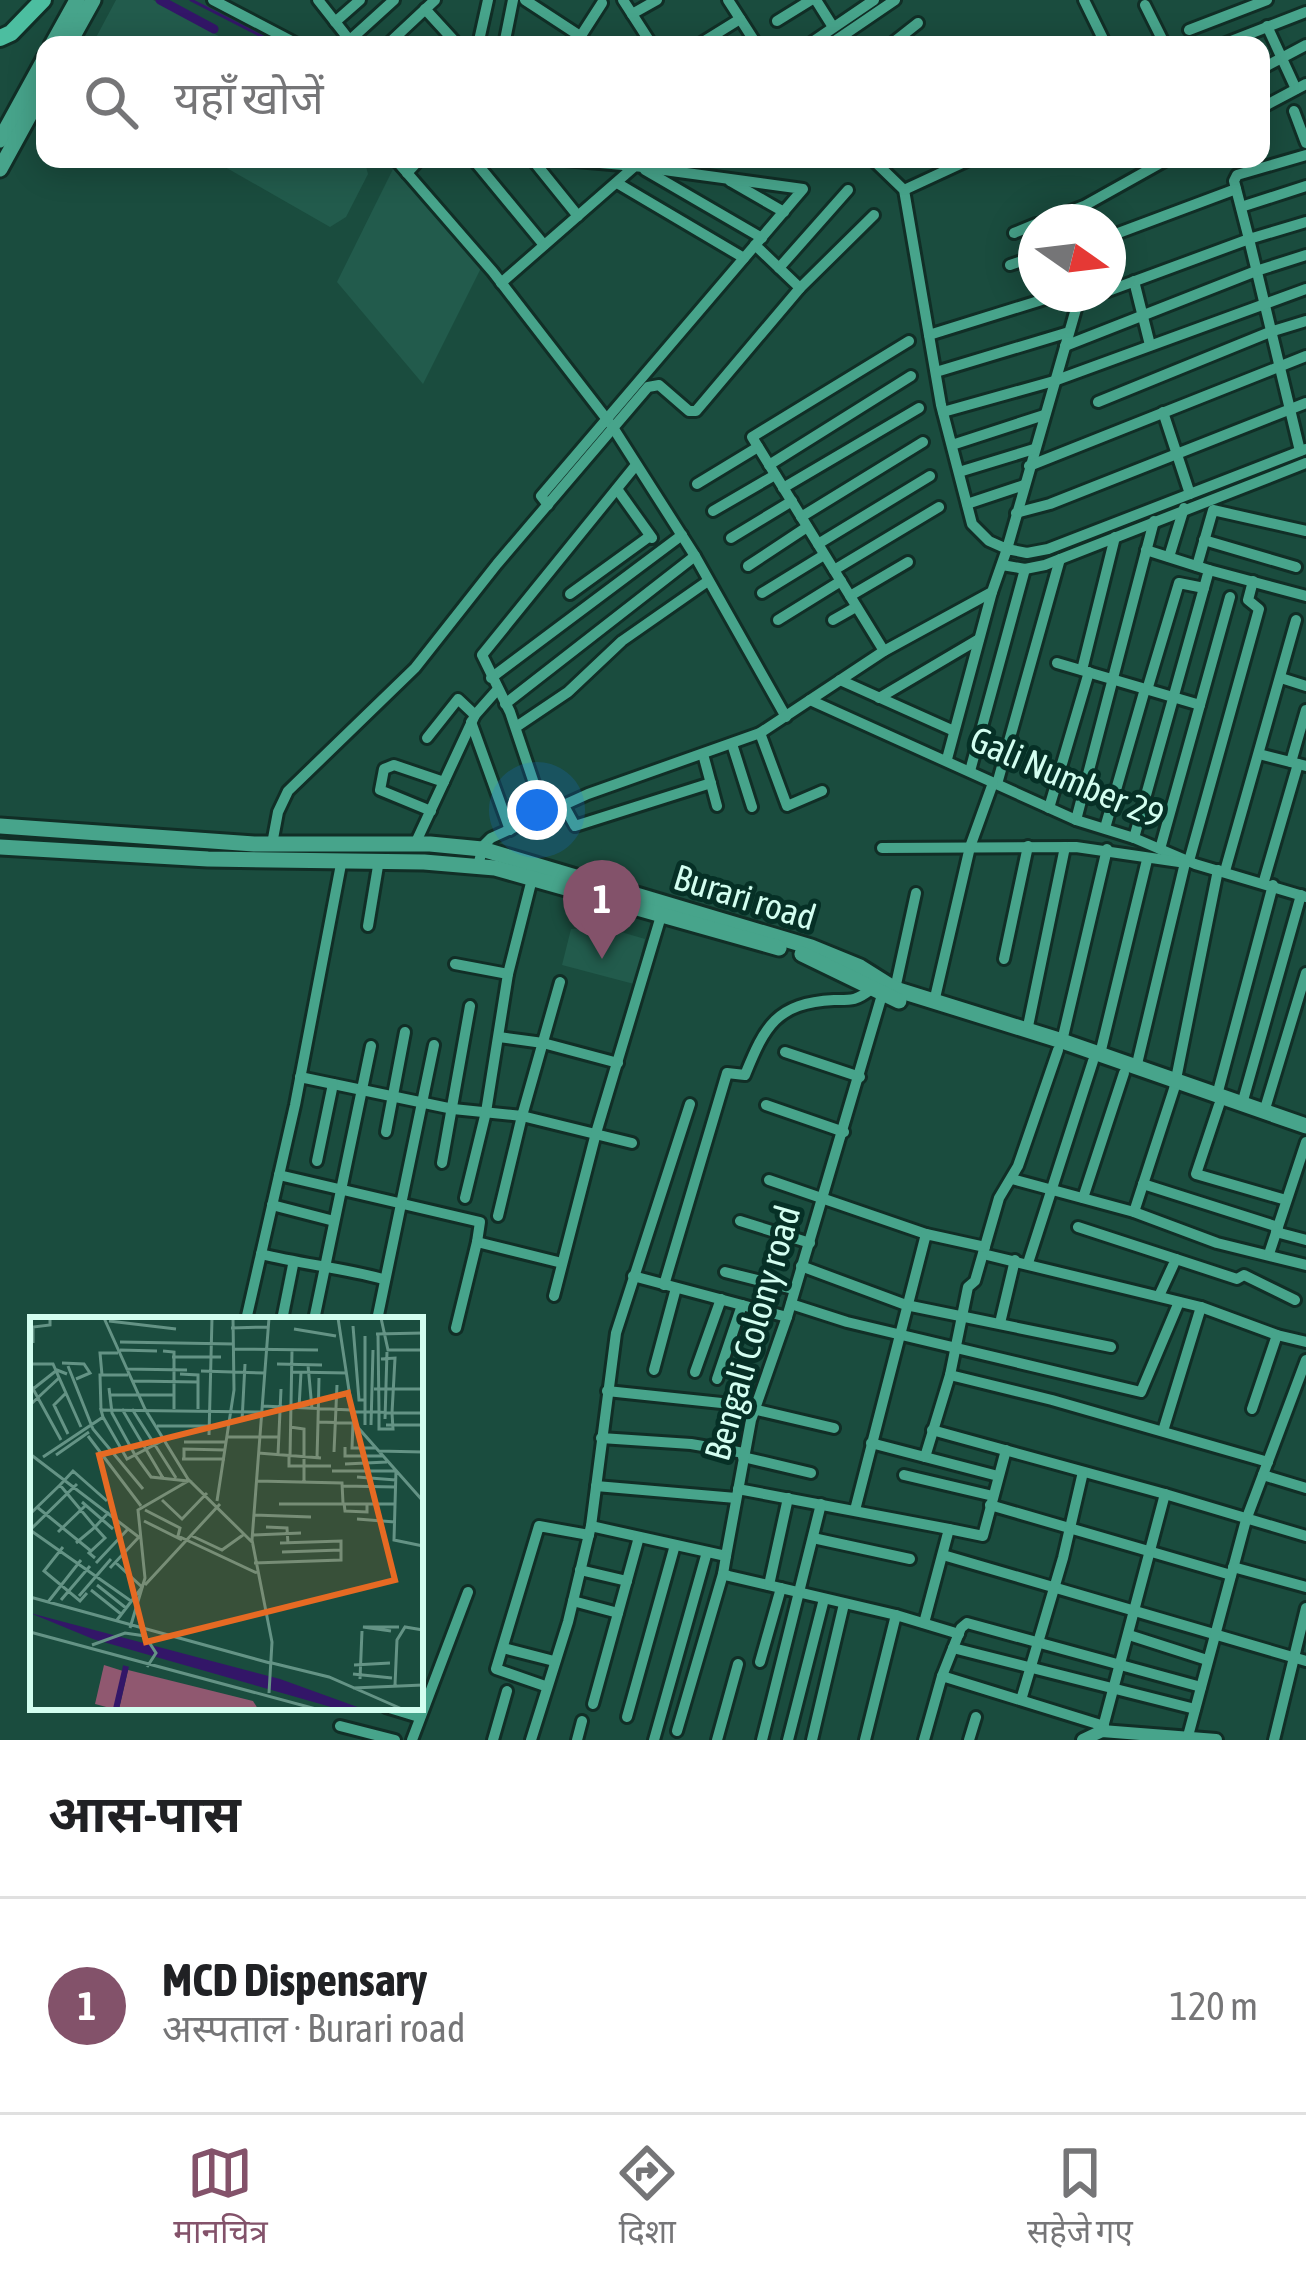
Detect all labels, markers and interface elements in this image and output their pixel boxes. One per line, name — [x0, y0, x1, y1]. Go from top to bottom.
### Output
search box — [36, 36, 1270, 168]
icon: search — [78, 69, 144, 135]
text: यहाँ खोजें — [174, 72, 324, 124]
north arrow — [1018, 204, 1126, 312]
street label: Gali Number 29 — [964, 717, 1170, 837]
your location — [507, 780, 567, 840]
street label: Burari road — [669, 856, 821, 938]
pin: 1 — [563, 860, 641, 959]
street label: Bengali Colony road — [696, 1201, 808, 1465]
inset map — [30, 1317, 423, 1710]
text: आस-पास — [48, 1784, 241, 1843]
text: MCD Dispensary — [162, 1954, 427, 2006]
text: 1 — [78, 1984, 96, 2028]
text: 120 m — [1170, 1984, 1258, 2028]
text: अस्पताल · Burari road — [162, 2006, 465, 2050]
tab: मानचित्र — [173, 2140, 268, 2256]
tab: दिशा — [614, 2140, 680, 2256]
tab: सहेजे गए — [1027, 2140, 1133, 2256]

